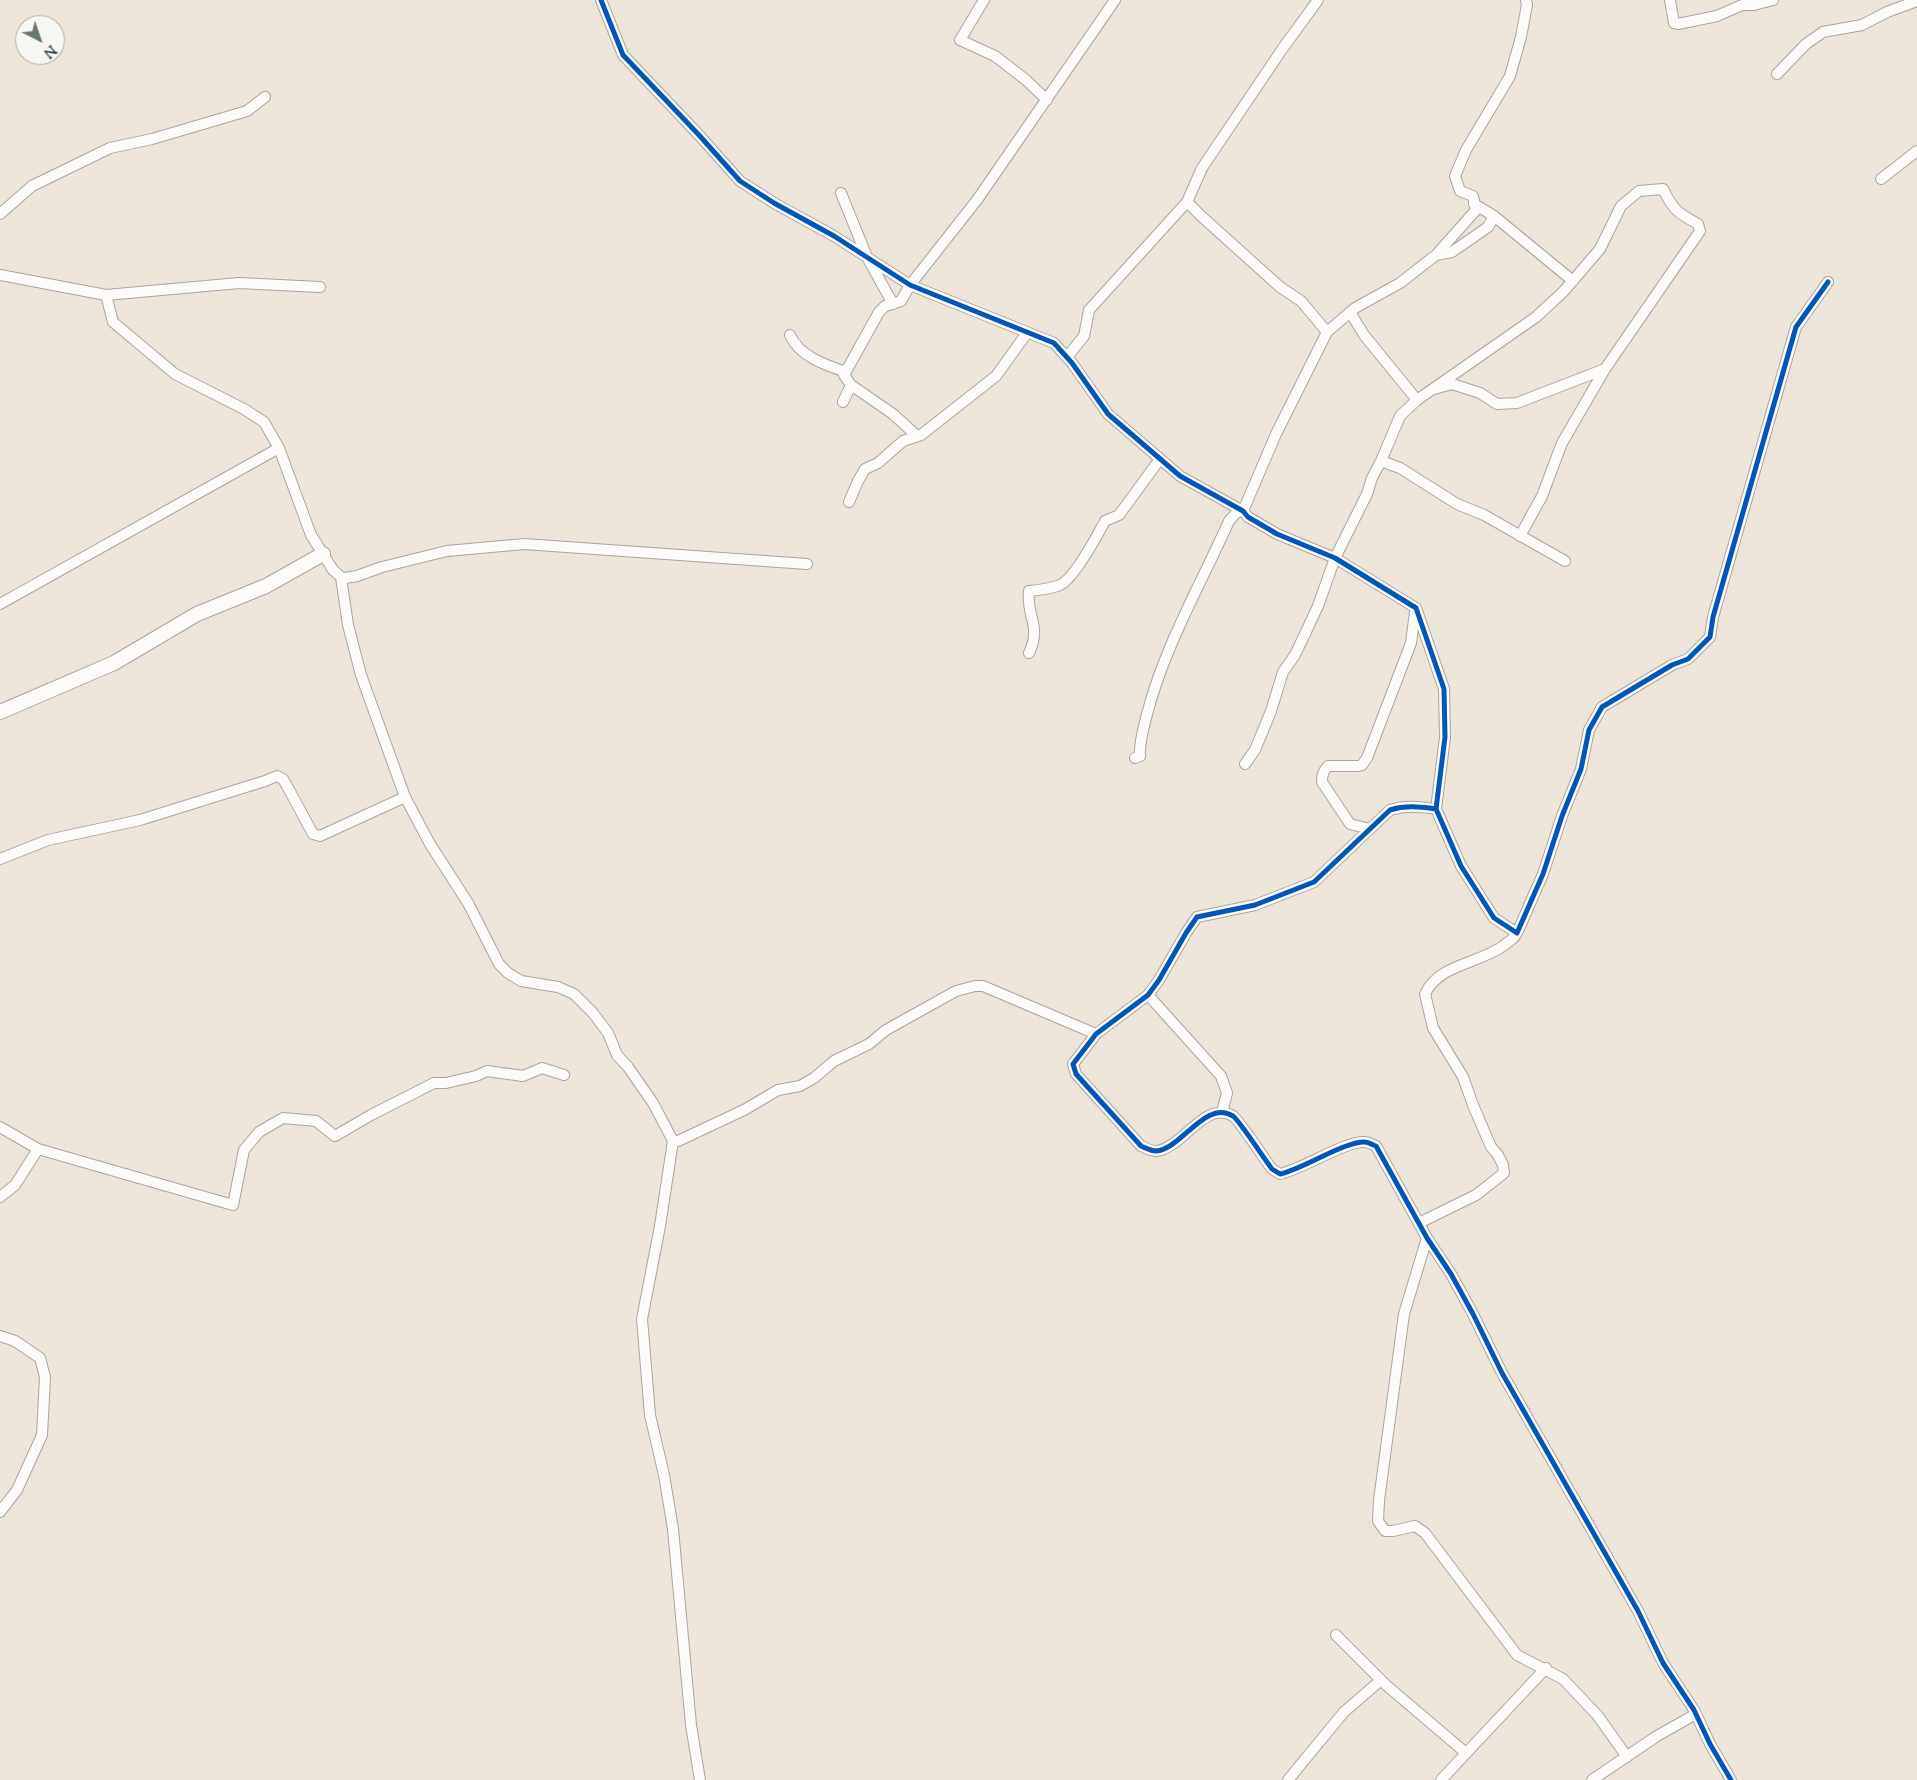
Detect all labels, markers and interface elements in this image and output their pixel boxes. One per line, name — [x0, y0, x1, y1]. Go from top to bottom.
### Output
north arrow — [15, 15, 65, 65]
text: N — [38, 39, 60, 62]

